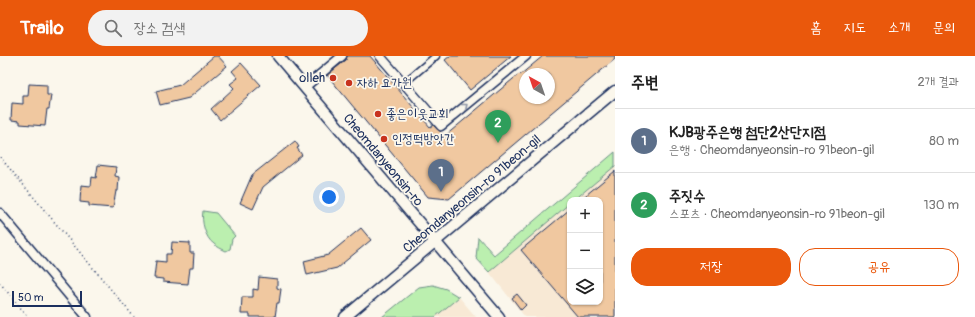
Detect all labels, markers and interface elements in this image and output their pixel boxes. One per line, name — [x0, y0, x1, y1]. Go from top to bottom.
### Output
search box — [88, 10, 368, 46]
text: Trailo — [20, 16, 64, 40]
icon: search — [102, 17, 124, 39]
text: 장소 검색 — [134, 19, 185, 38]
text: 홈 — [810, 19, 821, 36]
text: 지도 — [843, 19, 866, 36]
text: 소개 — [888, 19, 910, 36]
text: 문의 — [932, 19, 955, 36]
north arrow — [519, 68, 555, 104]
place label: olleh — [299, 70, 325, 86]
text: 주변 — [631, 72, 658, 93]
marker: olleh — [328, 73, 338, 83]
text: 2개 결과 — [918, 74, 959, 90]
place label: 자하 요가원 — [357, 75, 412, 91]
marker: 자하 요가원 — [344, 78, 354, 88]
one-way arrow — [460, 104, 467, 111]
place label: 좋은이웃교회 — [386, 106, 449, 122]
marker: 좋은이웃교회 — [373, 109, 383, 119]
street label: Cheomdanyeonsin-ro — [340, 110, 426, 210]
pin: 2 — [485, 110, 511, 143]
text: KJB광주은행 첨단2산단지점 — [669, 123, 826, 142]
place label: 인정떡방앗간 — [392, 131, 455, 147]
street label: Cheomdanyeonsin-ro 91beon-gil — [400, 132, 544, 256]
text: 1 — [641, 133, 647, 149]
text: 80 m — [929, 133, 959, 149]
marker: 인정떡방앗간 — [379, 134, 389, 144]
text: 은행 · Cheomdanyeonsin-ro 91beon-gil — [669, 142, 875, 158]
pin: 1 — [428, 159, 454, 192]
your location — [319, 187, 339, 207]
text: 주짓수 — [669, 187, 705, 206]
map controls — [567, 197, 603, 305]
button: + — [567, 197, 603, 233]
text: 2 — [640, 197, 648, 213]
text: 130 m — [923, 197, 959, 213]
text: 스포츠 · Cheomdanyeonsin-ro 91beon-gil — [669, 206, 885, 222]
button: − — [567, 233, 603, 269]
button: 저장 — [631, 248, 791, 286]
button: 공유 — [799, 248, 959, 286]
button: layers — [567, 269, 603, 305]
scale bar — [12, 289, 82, 308]
text: 50 m — [18, 291, 44, 304]

